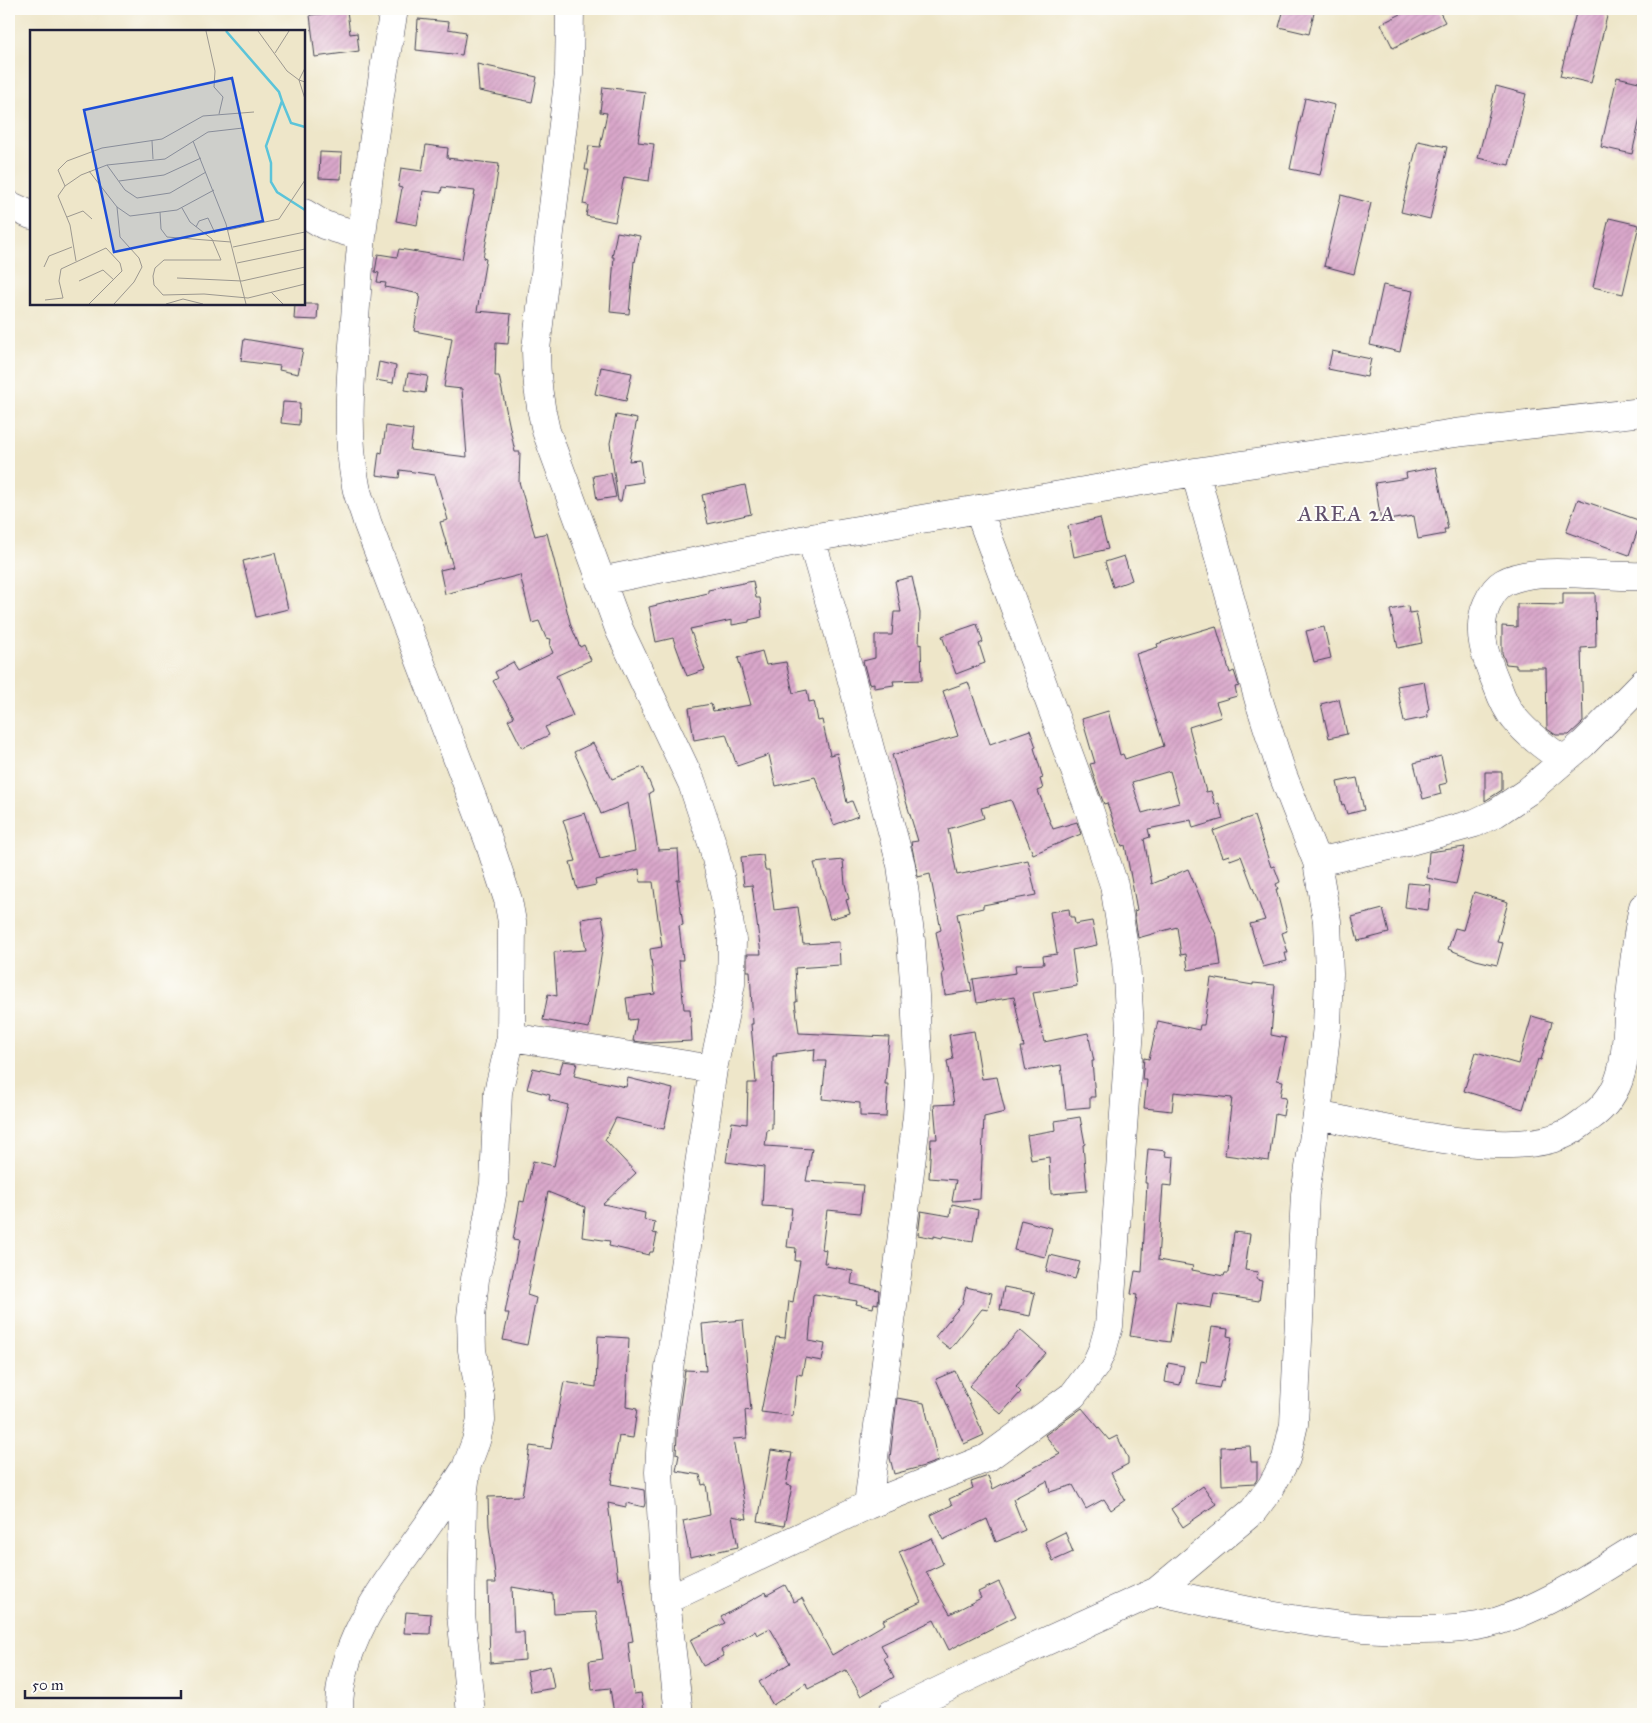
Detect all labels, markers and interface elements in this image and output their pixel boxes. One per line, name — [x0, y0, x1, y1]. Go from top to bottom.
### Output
inset map — [30, 30, 305, 305]
district label: AREA 2A — [1297, 500, 1396, 527]
scale bar — [25, 1668, 181, 1700]
text: 50 m — [32, 1676, 64, 1694]

